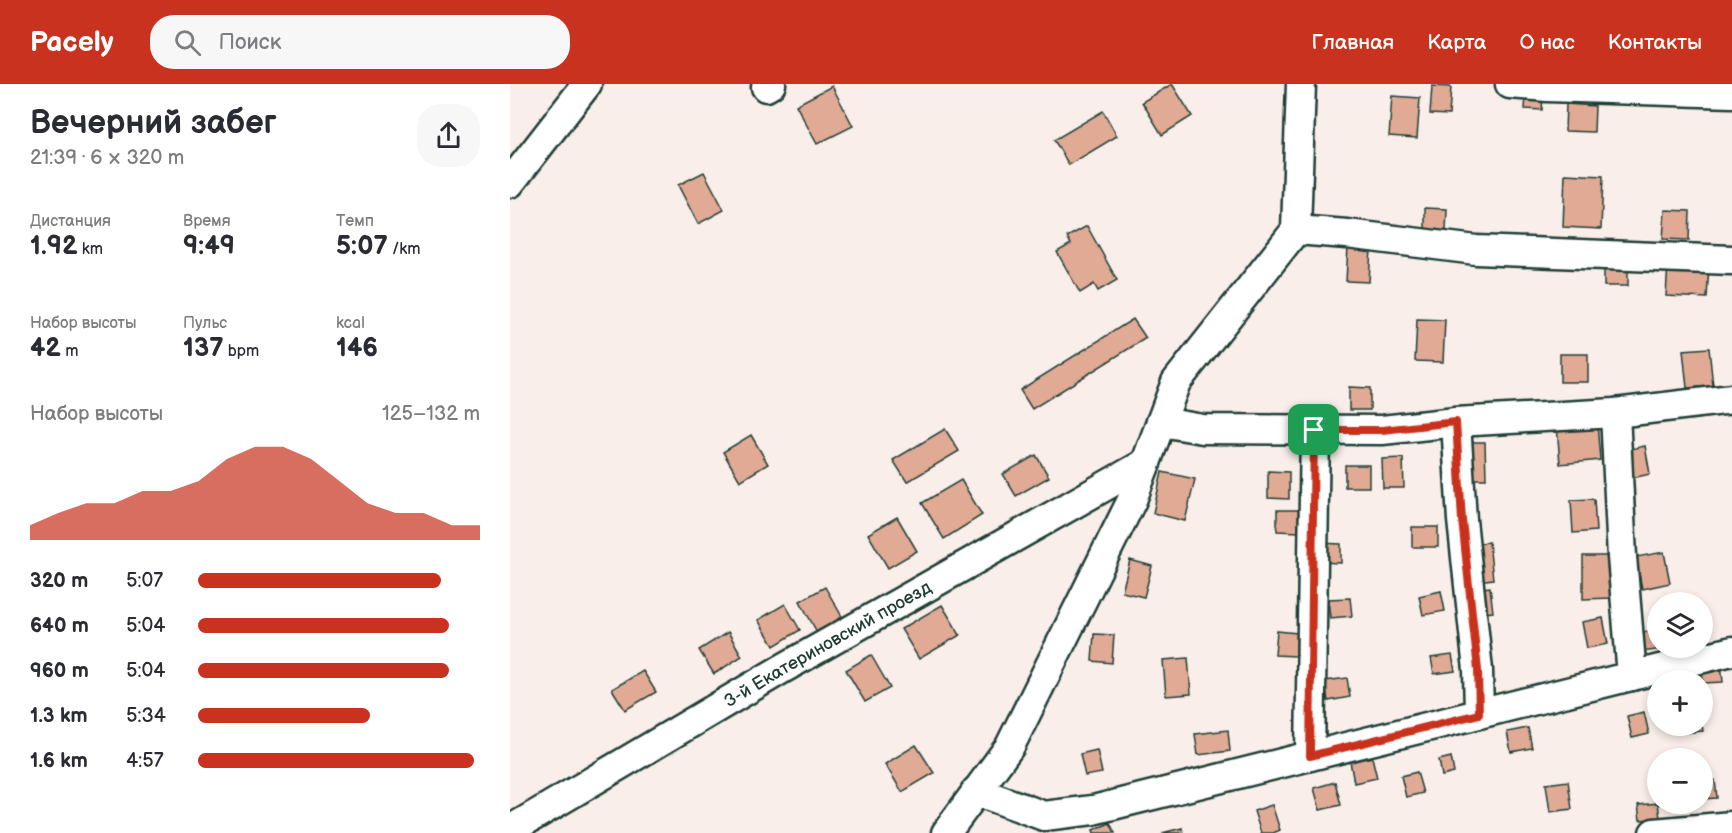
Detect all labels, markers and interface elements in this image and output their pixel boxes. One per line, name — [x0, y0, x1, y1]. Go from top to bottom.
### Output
search box — [150, 15, 570, 69]
text: Pacely — [30, 26, 114, 59]
icon: search — [171, 26, 204, 59]
text: Поиск — [219, 29, 281, 56]
text: Главная — [1311, 30, 1394, 55]
text: Карта — [1427, 30, 1486, 55]
text: О нас — [1519, 30, 1575, 55]
text: Контакты — [1608, 30, 1702, 55]
text: Вечерний забег — [30, 103, 277, 143]
button: share — [417, 104, 480, 167]
text: 21:39 · 6 × 320 m — [30, 146, 184, 170]
text: Дистанция — [30, 212, 111, 231]
text: Время — [183, 212, 231, 231]
text: Темп — [336, 212, 374, 231]
text: 1.92 — [30, 231, 77, 262]
text: 9:49 — [183, 231, 235, 262]
text: 5:07 — [336, 231, 388, 262]
text: km — [77, 240, 103, 259]
text: /km — [388, 240, 420, 259]
text: Набор высоты — [30, 314, 137, 333]
text: Пульс — [183, 314, 227, 333]
text: kcal — [336, 314, 365, 333]
text: 42 — [30, 333, 61, 364]
text: 137 — [183, 333, 223, 364]
text: 146 — [336, 333, 378, 364]
text: m — [61, 342, 78, 361]
text: bpm — [223, 342, 259, 361]
text: Набор высоты — [30, 402, 163, 426]
text: 125–132 m — [382, 402, 480, 426]
pin — [1288, 404, 1339, 455]
icon: arrive — [1297, 413, 1330, 446]
text: 320 m — [30, 569, 88, 593]
text: 5:07 — [126, 569, 163, 593]
street label: 3-й Екатериновский проезд — [720, 577, 935, 712]
map controls — [1647, 592, 1713, 814]
button: layers — [1647, 592, 1713, 658]
text: 640 m — [30, 614, 89, 638]
text: 5:04 — [126, 614, 165, 638]
text: 960 m — [30, 659, 89, 683]
text: 5:04 — [126, 659, 165, 683]
button: + — [1647, 670, 1713, 736]
text: 1.3 km — [30, 704, 87, 728]
text: 5:34 — [126, 704, 166, 728]
button: − — [1647, 748, 1713, 814]
text: 1.6 km — [30, 749, 88, 773]
text: 4:57 — [126, 749, 164, 773]

